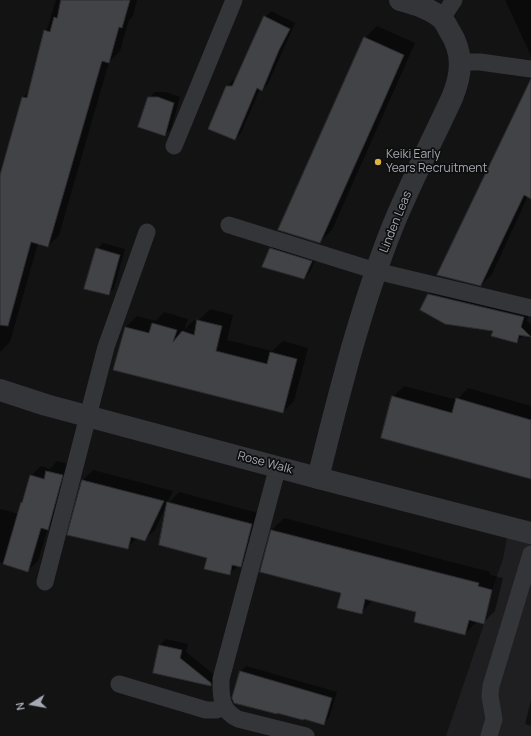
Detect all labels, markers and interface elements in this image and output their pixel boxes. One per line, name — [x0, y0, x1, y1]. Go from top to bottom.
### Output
place label: Keiki Early Years Recruitment — [386, 148, 487, 176]
marker: Keiki Early Years Recruitment — [373, 157, 383, 167]
street label: Linden Leas — [377, 189, 415, 255]
street label: Rose Walk — [236, 449, 294, 477]
north arrow — [12, 684, 52, 724]
text: N — [12, 701, 28, 712]

